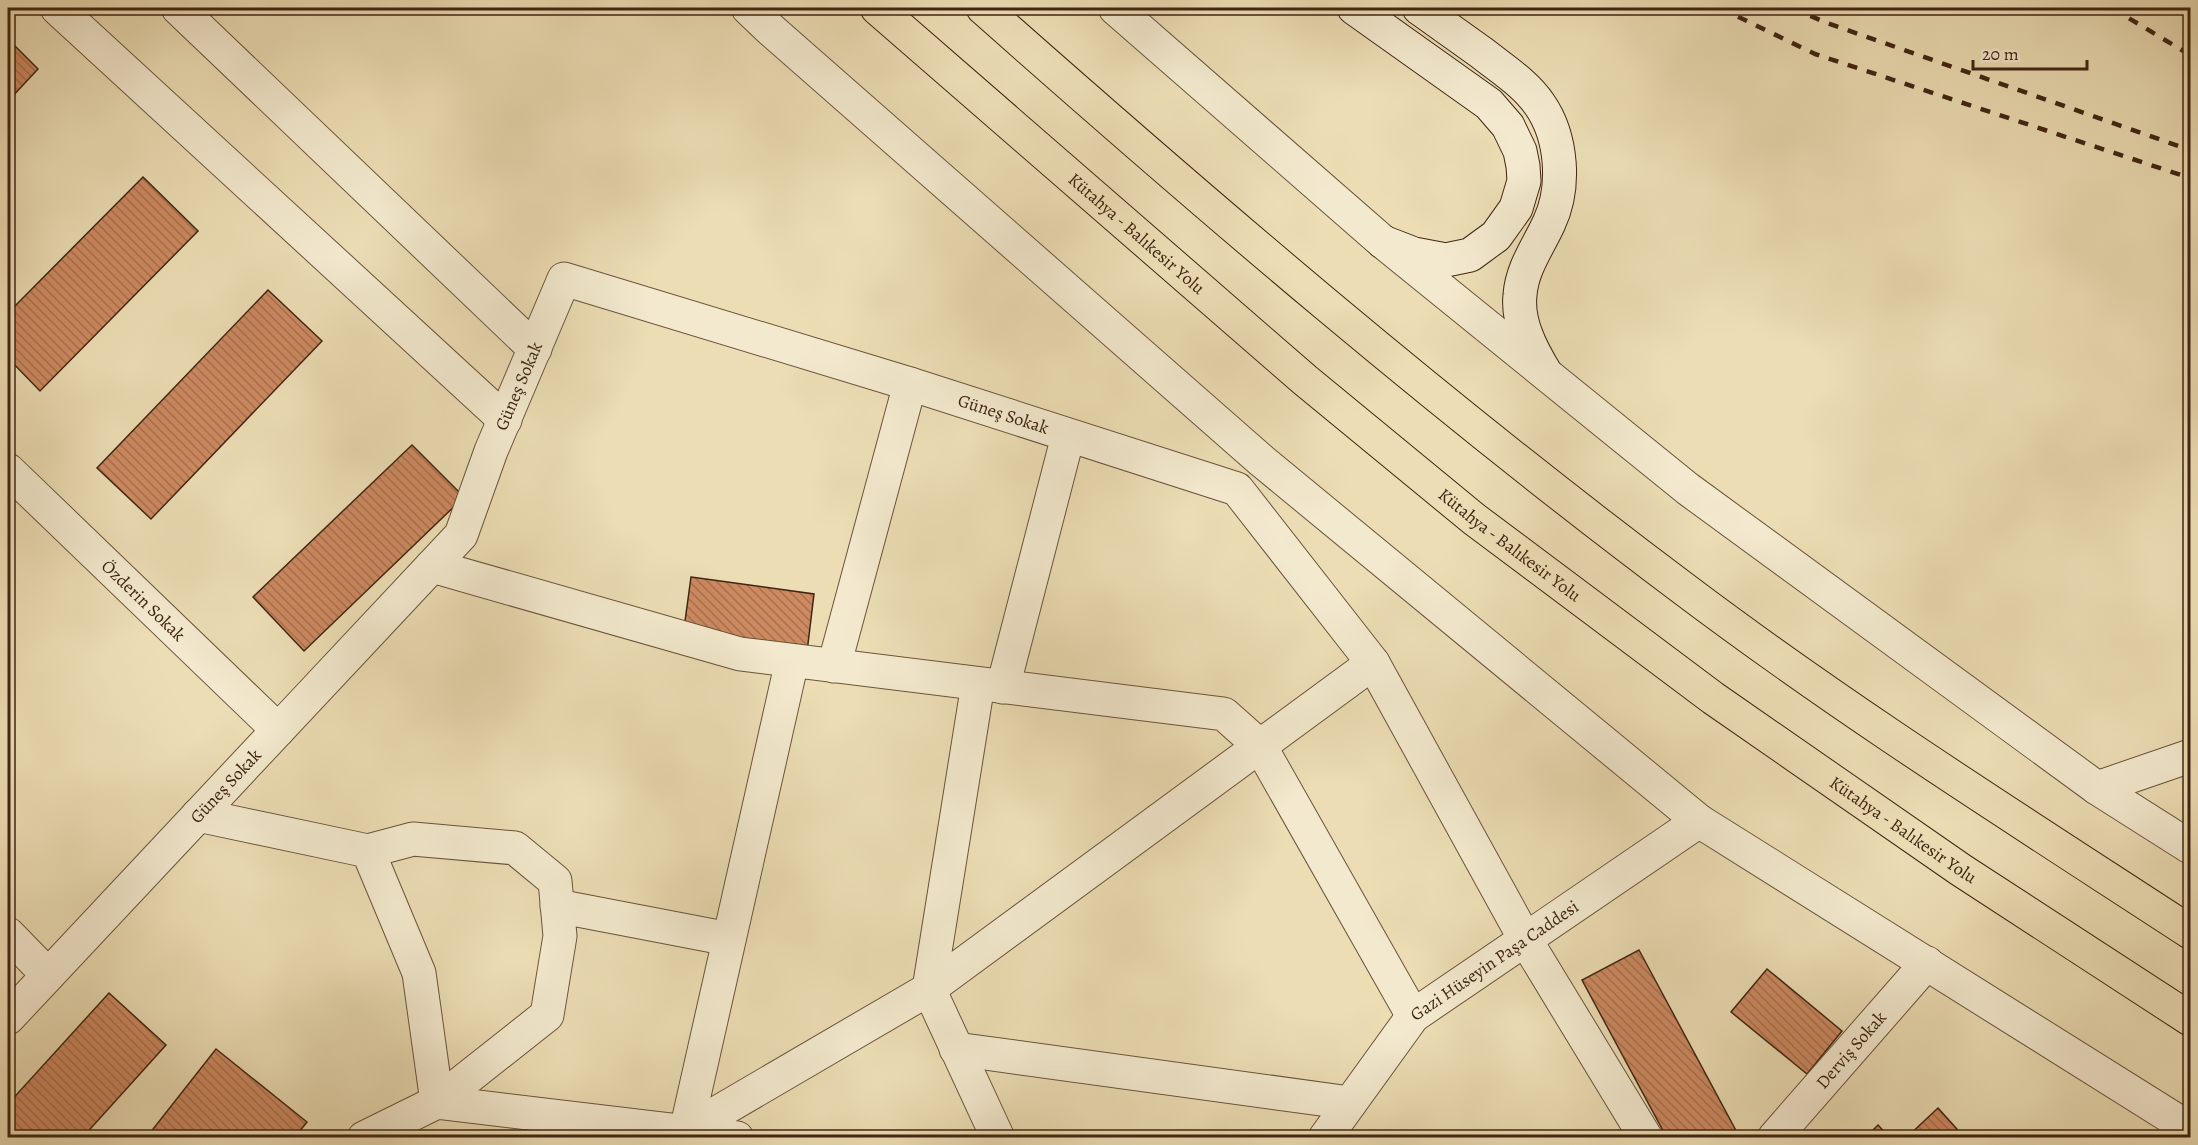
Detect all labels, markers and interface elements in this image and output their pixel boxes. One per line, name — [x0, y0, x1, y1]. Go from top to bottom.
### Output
scale bar — [1973, 33, 2087, 71]
text: 20 m — [1982, 42, 2019, 66]
street label: Kütahya - Balıkesir Yolu — [1063, 168, 1210, 300]
street label: Güneş Sokak — [489, 338, 548, 434]
street label: Güneş Sokak — [955, 388, 1052, 440]
street label: Kütahya - Balıkesir Yolu — [1433, 483, 1586, 607]
street label: Özderin Sokak — [96, 554, 191, 647]
street label: Güneş Sokak — [185, 743, 267, 829]
street label: Kütahya - Balıkesir Yolu — [1825, 771, 1982, 889]
street label: Gazi Hüseyin Paşa Caddesi — [1405, 895, 1583, 1026]
street label: Derviş Sokak — [1810, 1006, 1892, 1094]

